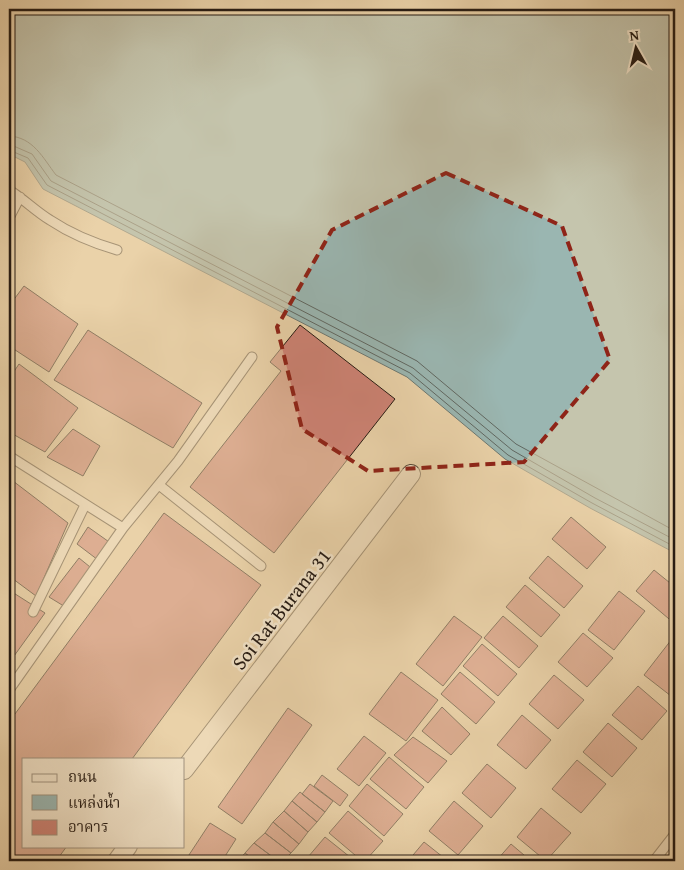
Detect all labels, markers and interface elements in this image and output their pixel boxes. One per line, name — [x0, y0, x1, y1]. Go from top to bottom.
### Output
north arrow — [612, 22, 662, 72]
text: N — [628, 24, 641, 46]
street label: Soi Rat Burana 31 — [224, 542, 338, 676]
legend — [22, 758, 185, 848]
text: ถนน — [68, 766, 97, 787]
text: แหล่งน้ำ — [68, 792, 120, 813]
text: อาคาร — [68, 816, 108, 837]

